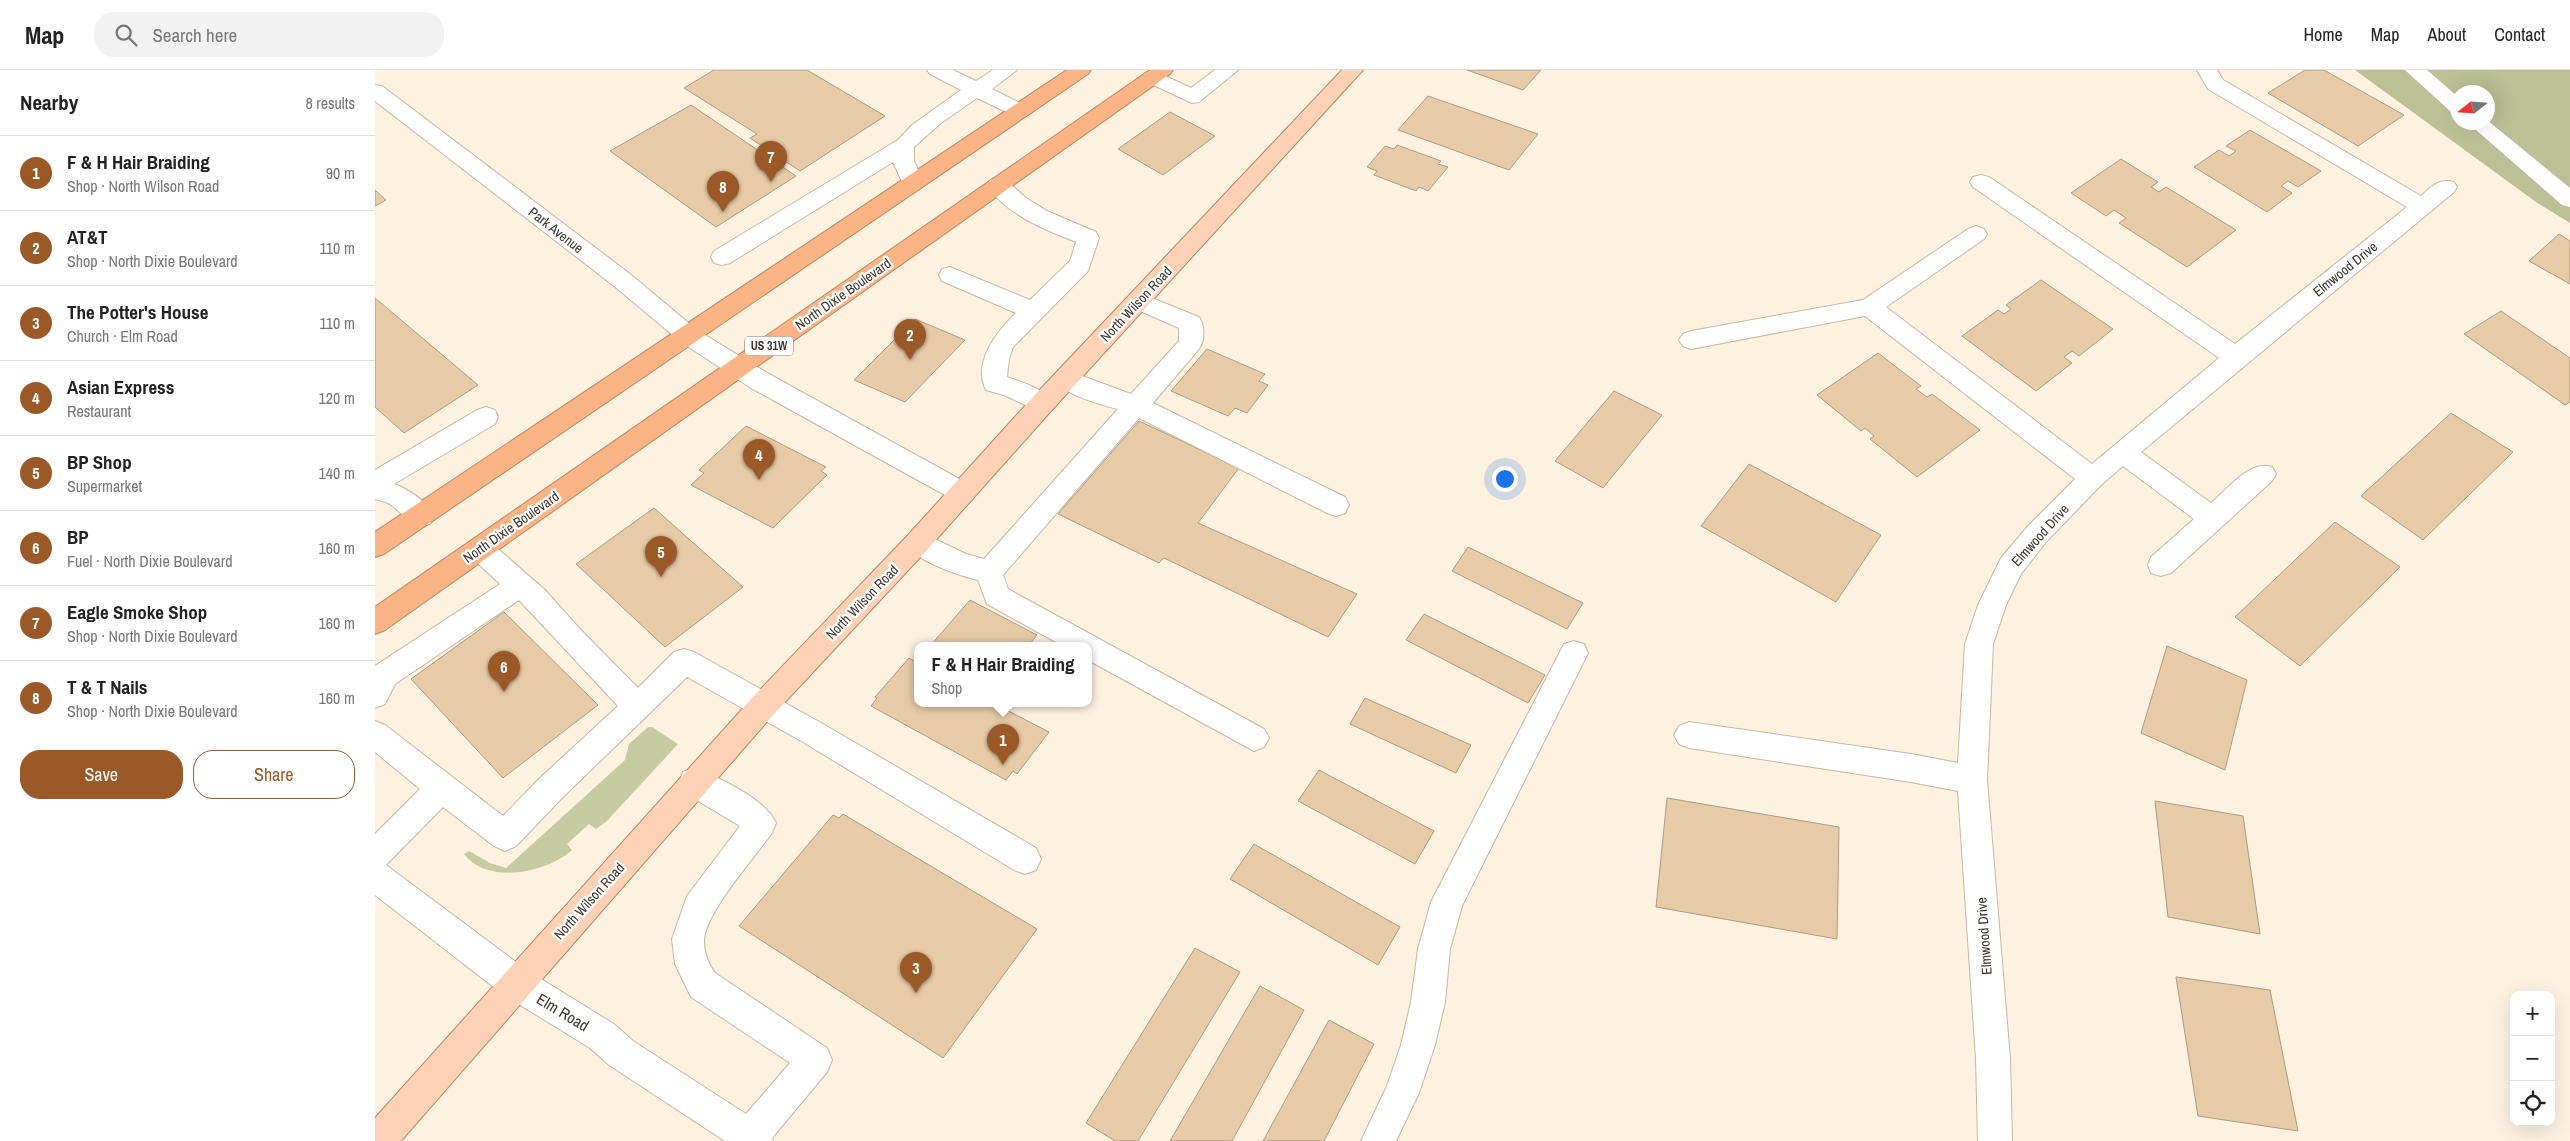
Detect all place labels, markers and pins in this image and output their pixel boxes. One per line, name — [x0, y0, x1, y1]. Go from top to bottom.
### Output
pin: 7 — [755, 141, 787, 182]
pin: 8 — [707, 171, 739, 212]
pin: 2 — [894, 319, 926, 360]
pin: 4 — [743, 439, 775, 480]
pin: 5 — [645, 536, 677, 577]
pin: 6 — [488, 651, 520, 692]
pin: 1 — [987, 724, 1019, 765]
pin: 3 — [900, 952, 932, 993]

